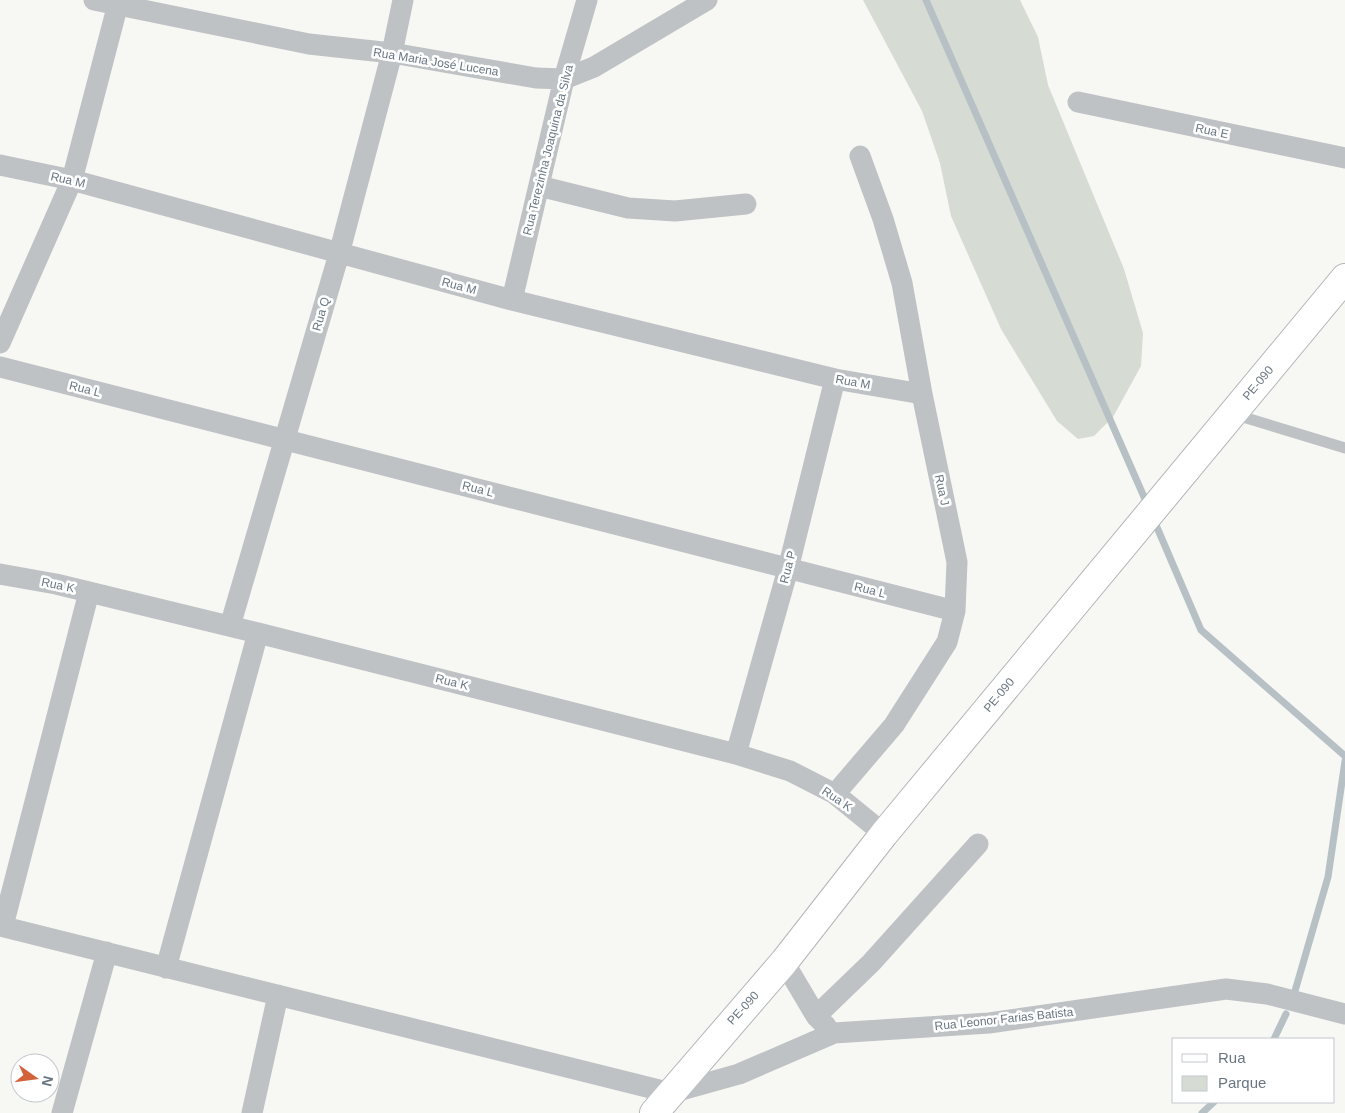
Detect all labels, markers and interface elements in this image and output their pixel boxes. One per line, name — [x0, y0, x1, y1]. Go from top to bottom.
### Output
street label: Rua Maria José Lucena — [372, 45, 500, 79]
street label: Rua Terezinha Joaquina da Silva — [520, 63, 576, 237]
street label: Rua E — [1194, 121, 1230, 141]
street label: Rua M — [49, 169, 87, 191]
street label: Rua M — [440, 275, 478, 297]
street label: Rua Q — [309, 295, 333, 333]
street label: PE-090 — [1240, 363, 1276, 403]
street label: Rua M — [834, 372, 872, 392]
street label: Rua L — [68, 378, 103, 400]
street label: Rua J — [932, 473, 952, 507]
street label: Rua L — [461, 478, 496, 500]
street label: Rua P — [777, 549, 799, 585]
street label: Rua K — [40, 575, 76, 595]
street label: Rua L — [853, 579, 888, 601]
street label: Rua K — [434, 671, 470, 693]
street label: PE-090 — [981, 675, 1017, 715]
street label: Rua K — [819, 784, 855, 814]
street label: PE-090 — [724, 988, 762, 1028]
street label: Rua Leonor Farias Batista — [934, 1005, 1074, 1033]
legend — [1172, 1038, 1335, 1103]
text: Rua — [1218, 1049, 1246, 1066]
north arrow — [10, 1053, 60, 1103]
text: N — [39, 1074, 57, 1088]
text: Parque — [1218, 1074, 1266, 1091]

